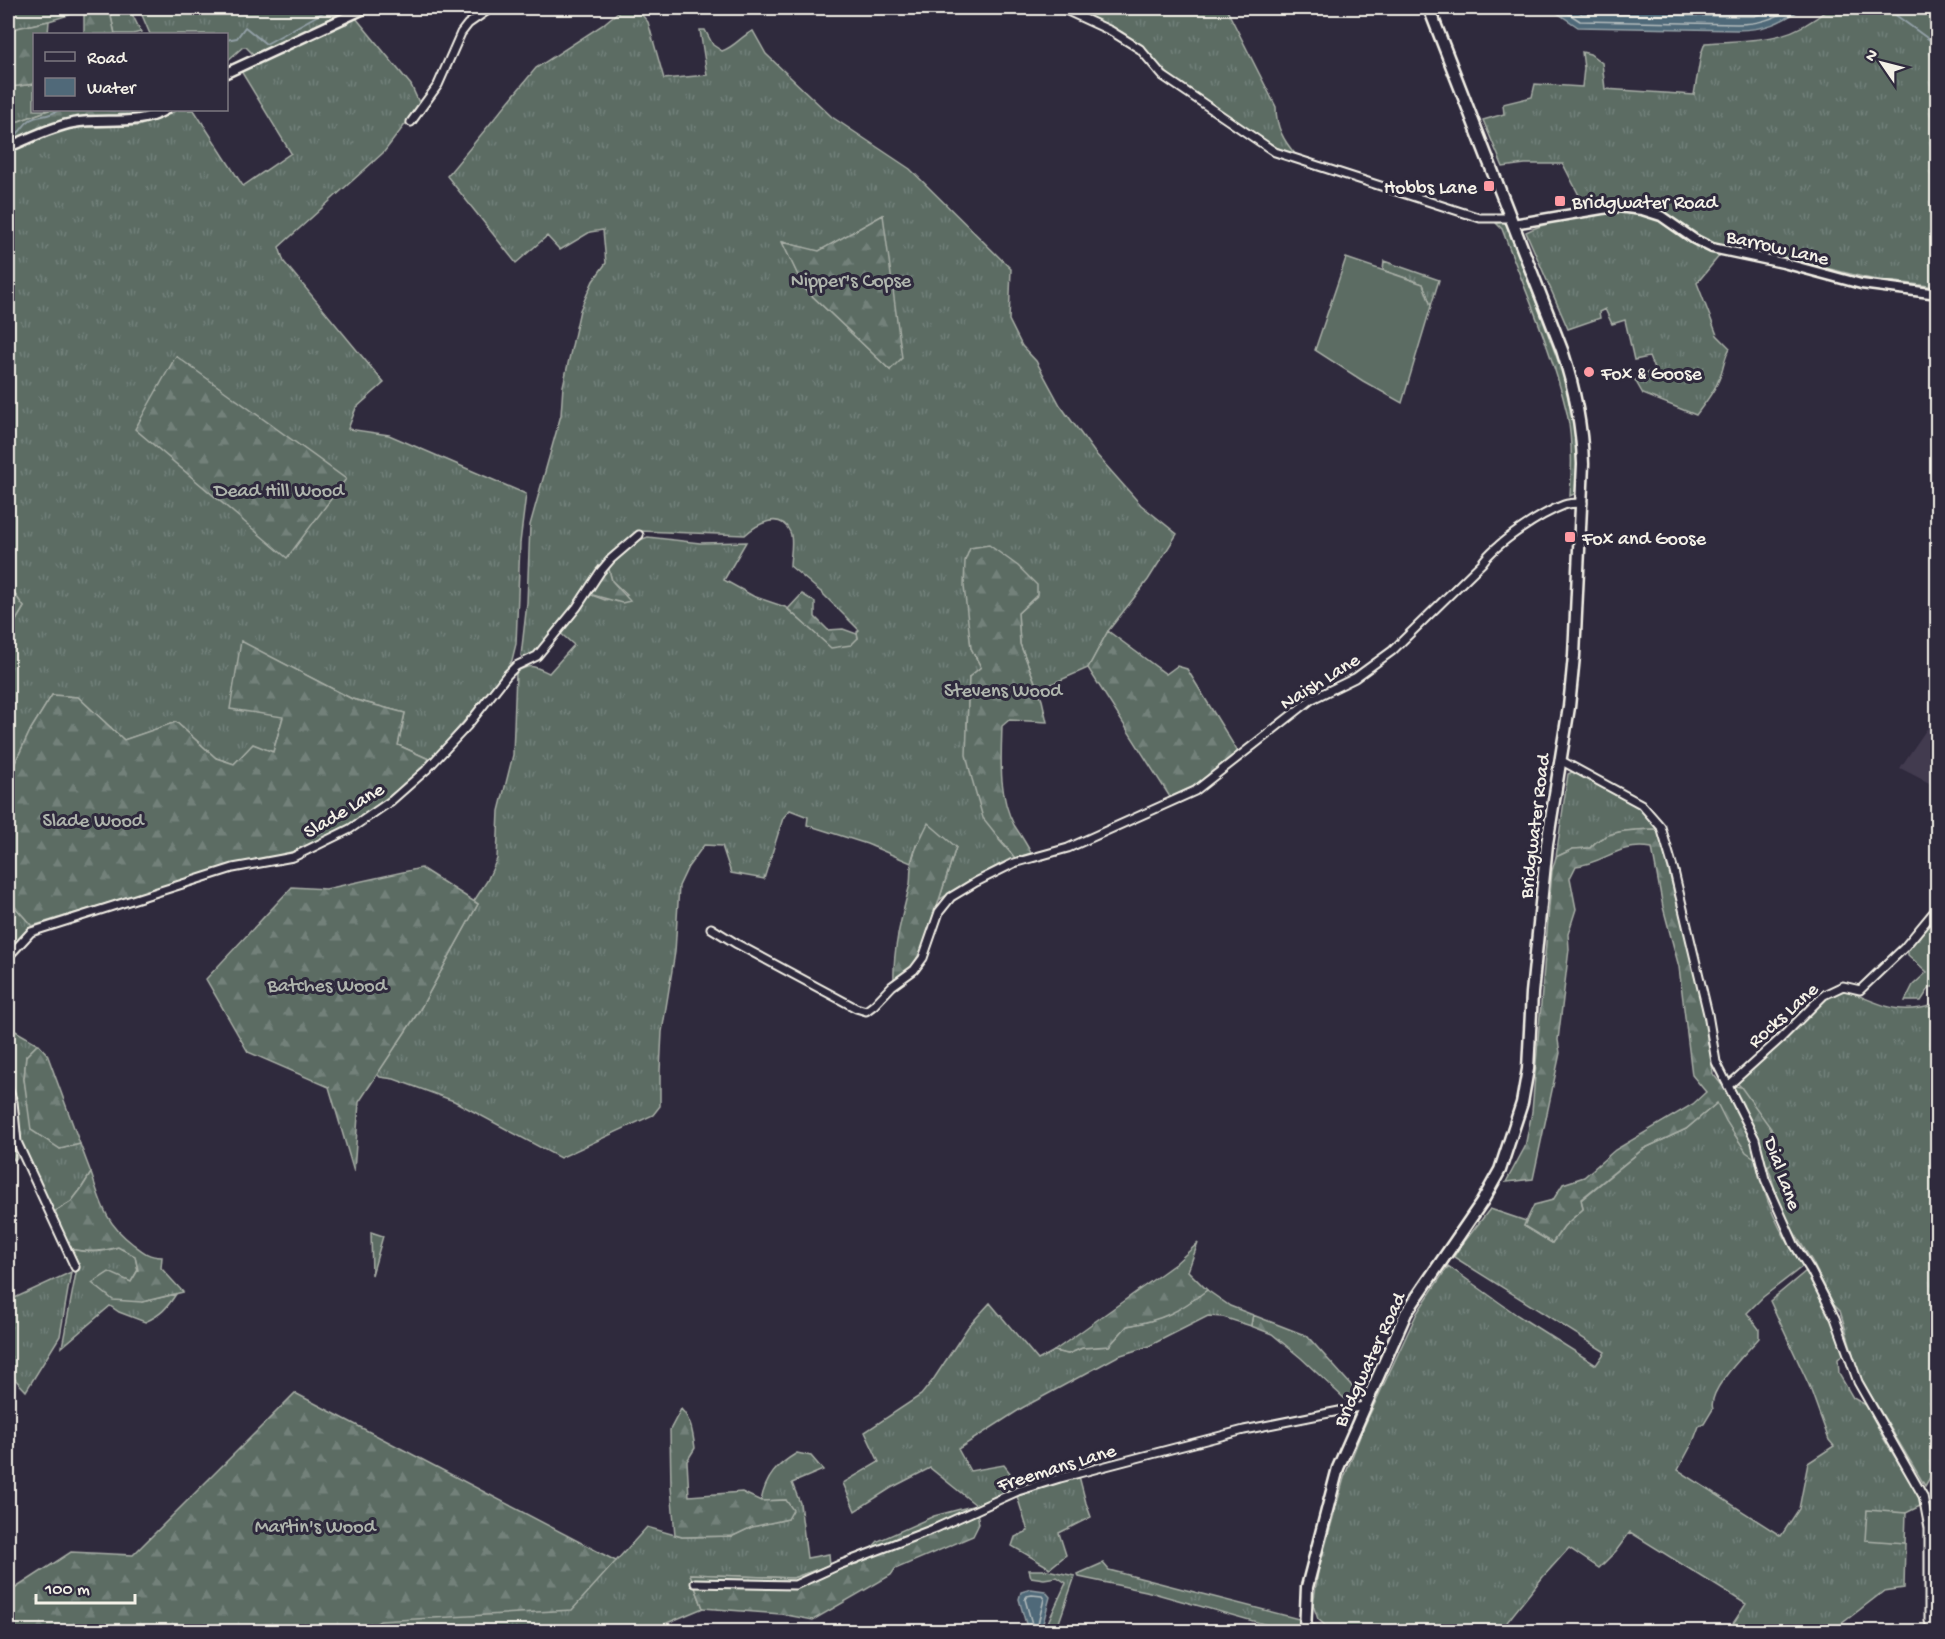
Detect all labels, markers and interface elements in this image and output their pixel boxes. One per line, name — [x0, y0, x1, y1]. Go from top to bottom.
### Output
legend — [33, 33, 228, 111]
north arrow — [1852, 33, 1912, 93]
text: N — [1862, 46, 1884, 66]
text: Road — [87, 49, 128, 70]
text: Water — [87, 79, 137, 100]
place label: Hobbs Lane — [1384, 178, 1478, 201]
marker: Hobbs Lane — [1482, 179, 1496, 193]
place label: Bridgwater Road — [1571, 193, 1720, 216]
marker: Bridgwater Road — [1553, 194, 1567, 208]
street label: Barrow Lane — [1723, 226, 1831, 273]
park label: Nipper's Copse — [791, 271, 912, 294]
place label: Fox & Goose — [1600, 364, 1703, 387]
marker: Fox & Goose — [1582, 365, 1596, 379]
park label: Dead Hill Wood — [212, 481, 346, 504]
place label: Fox and Goose — [1581, 529, 1707, 552]
marker: Fox and Goose — [1563, 530, 1577, 544]
street label: Naish Lane — [1277, 649, 1366, 716]
park label: Stevens Wood — [944, 681, 1064, 704]
street label: Bridgwater Road — [1516, 751, 1557, 901]
street label: Slade Lane — [300, 779, 390, 845]
park label: Slade Wood — [42, 811, 146, 834]
park label: Batches Wood — [267, 976, 389, 999]
street label: Rocks Lane — [1744, 979, 1825, 1054]
street label: Dial Lane — [1756, 1133, 1805, 1214]
street label: Bridgwater Road — [1330, 1288, 1413, 1432]
street label: Freemans Lane — [994, 1440, 1120, 1499]
park label: Martin's Wood — [255, 1517, 378, 1540]
scale bar — [36, 1567, 135, 1605]
text: 100 m — [44, 1580, 90, 1601]

